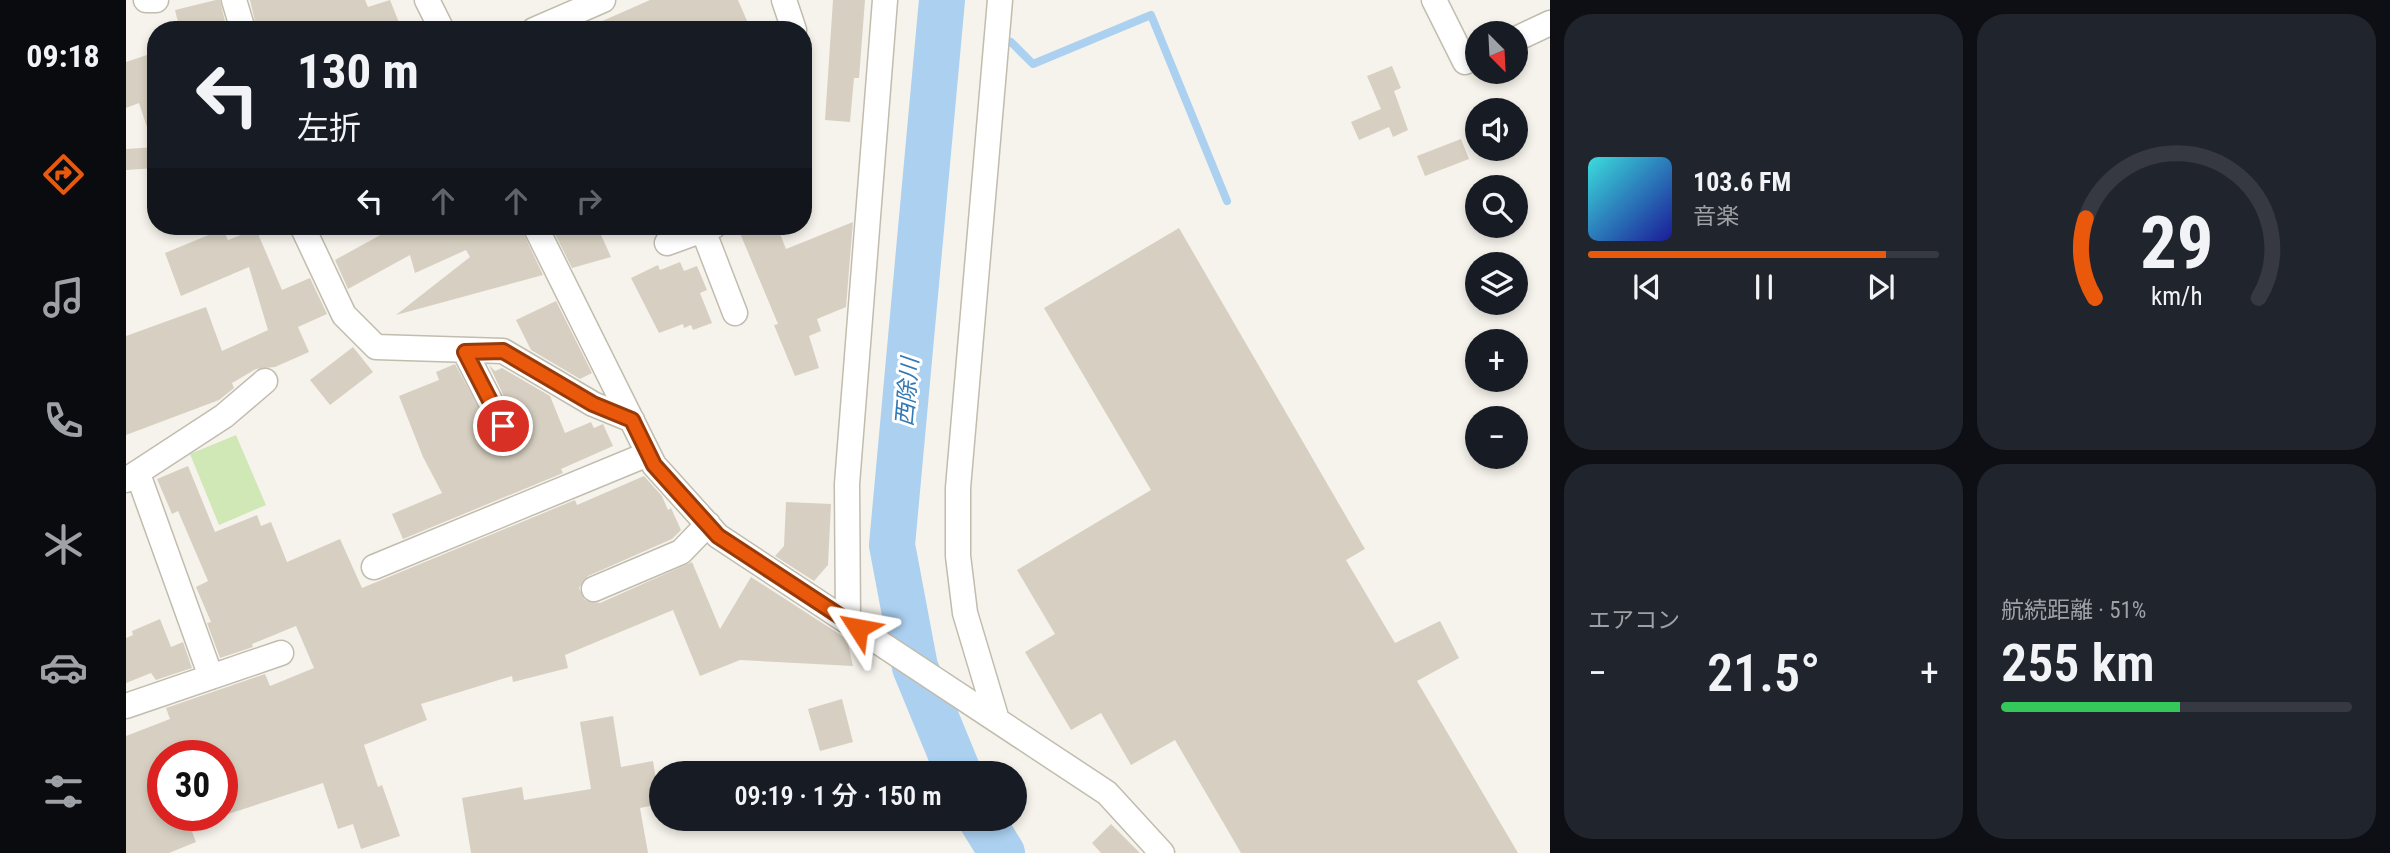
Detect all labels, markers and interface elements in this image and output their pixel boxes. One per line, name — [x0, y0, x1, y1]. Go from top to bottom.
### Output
north arrow — [1465, 21, 1528, 84]
map controls — [1465, 21, 1528, 469]
text: 09:18 — [26, 37, 100, 75]
text: 130 m — [297, 43, 419, 100]
icon: left — [182, 49, 273, 140]
button: sound — [1465, 98, 1528, 161]
text: 左折 — [297, 109, 361, 147]
icon: directions — [39, 150, 88, 199]
text: 103.6 FM — [1693, 167, 1791, 197]
button: search — [1465, 175, 1528, 238]
icon: left — [351, 182, 389, 220]
icon: ahead — [424, 182, 462, 220]
icon: ahead — [497, 182, 535, 220]
icon: right — [570, 182, 608, 220]
text: 29 — [2140, 200, 2213, 286]
text: 音楽 — [1693, 203, 1739, 230]
button: layers — [1465, 252, 1528, 315]
icon: previous — [1628, 268, 1666, 306]
icon: pause — [1745, 268, 1783, 306]
icon: next — [1862, 268, 1900, 306]
icon: music — [39, 273, 88, 322]
text: km/h — [2151, 282, 2202, 311]
button: + — [1465, 329, 1528, 392]
water label: 西除川 — [891, 354, 924, 428]
icon: phone — [39, 396, 88, 445]
pin — [473, 396, 533, 456]
button: − — [1465, 406, 1528, 469]
icon: arrive — [484, 407, 522, 445]
icon: climate — [39, 520, 88, 569]
position arrow — [821, 591, 895, 665]
text: 航続距離 · 51% — [2001, 597, 2146, 624]
text: エアコン — [1588, 607, 1680, 634]
text: 255 km — [2001, 633, 2155, 694]
icon: car — [39, 643, 88, 692]
text: 21.5° — [1707, 643, 1820, 704]
text: − — [1588, 651, 1607, 695]
text: + — [1920, 651, 1939, 695]
speed limit sign: 30 — [147, 740, 238, 831]
icon: filters — [39, 767, 88, 816]
text: 09:19 · 1 分 · 150 m — [734, 781, 942, 811]

